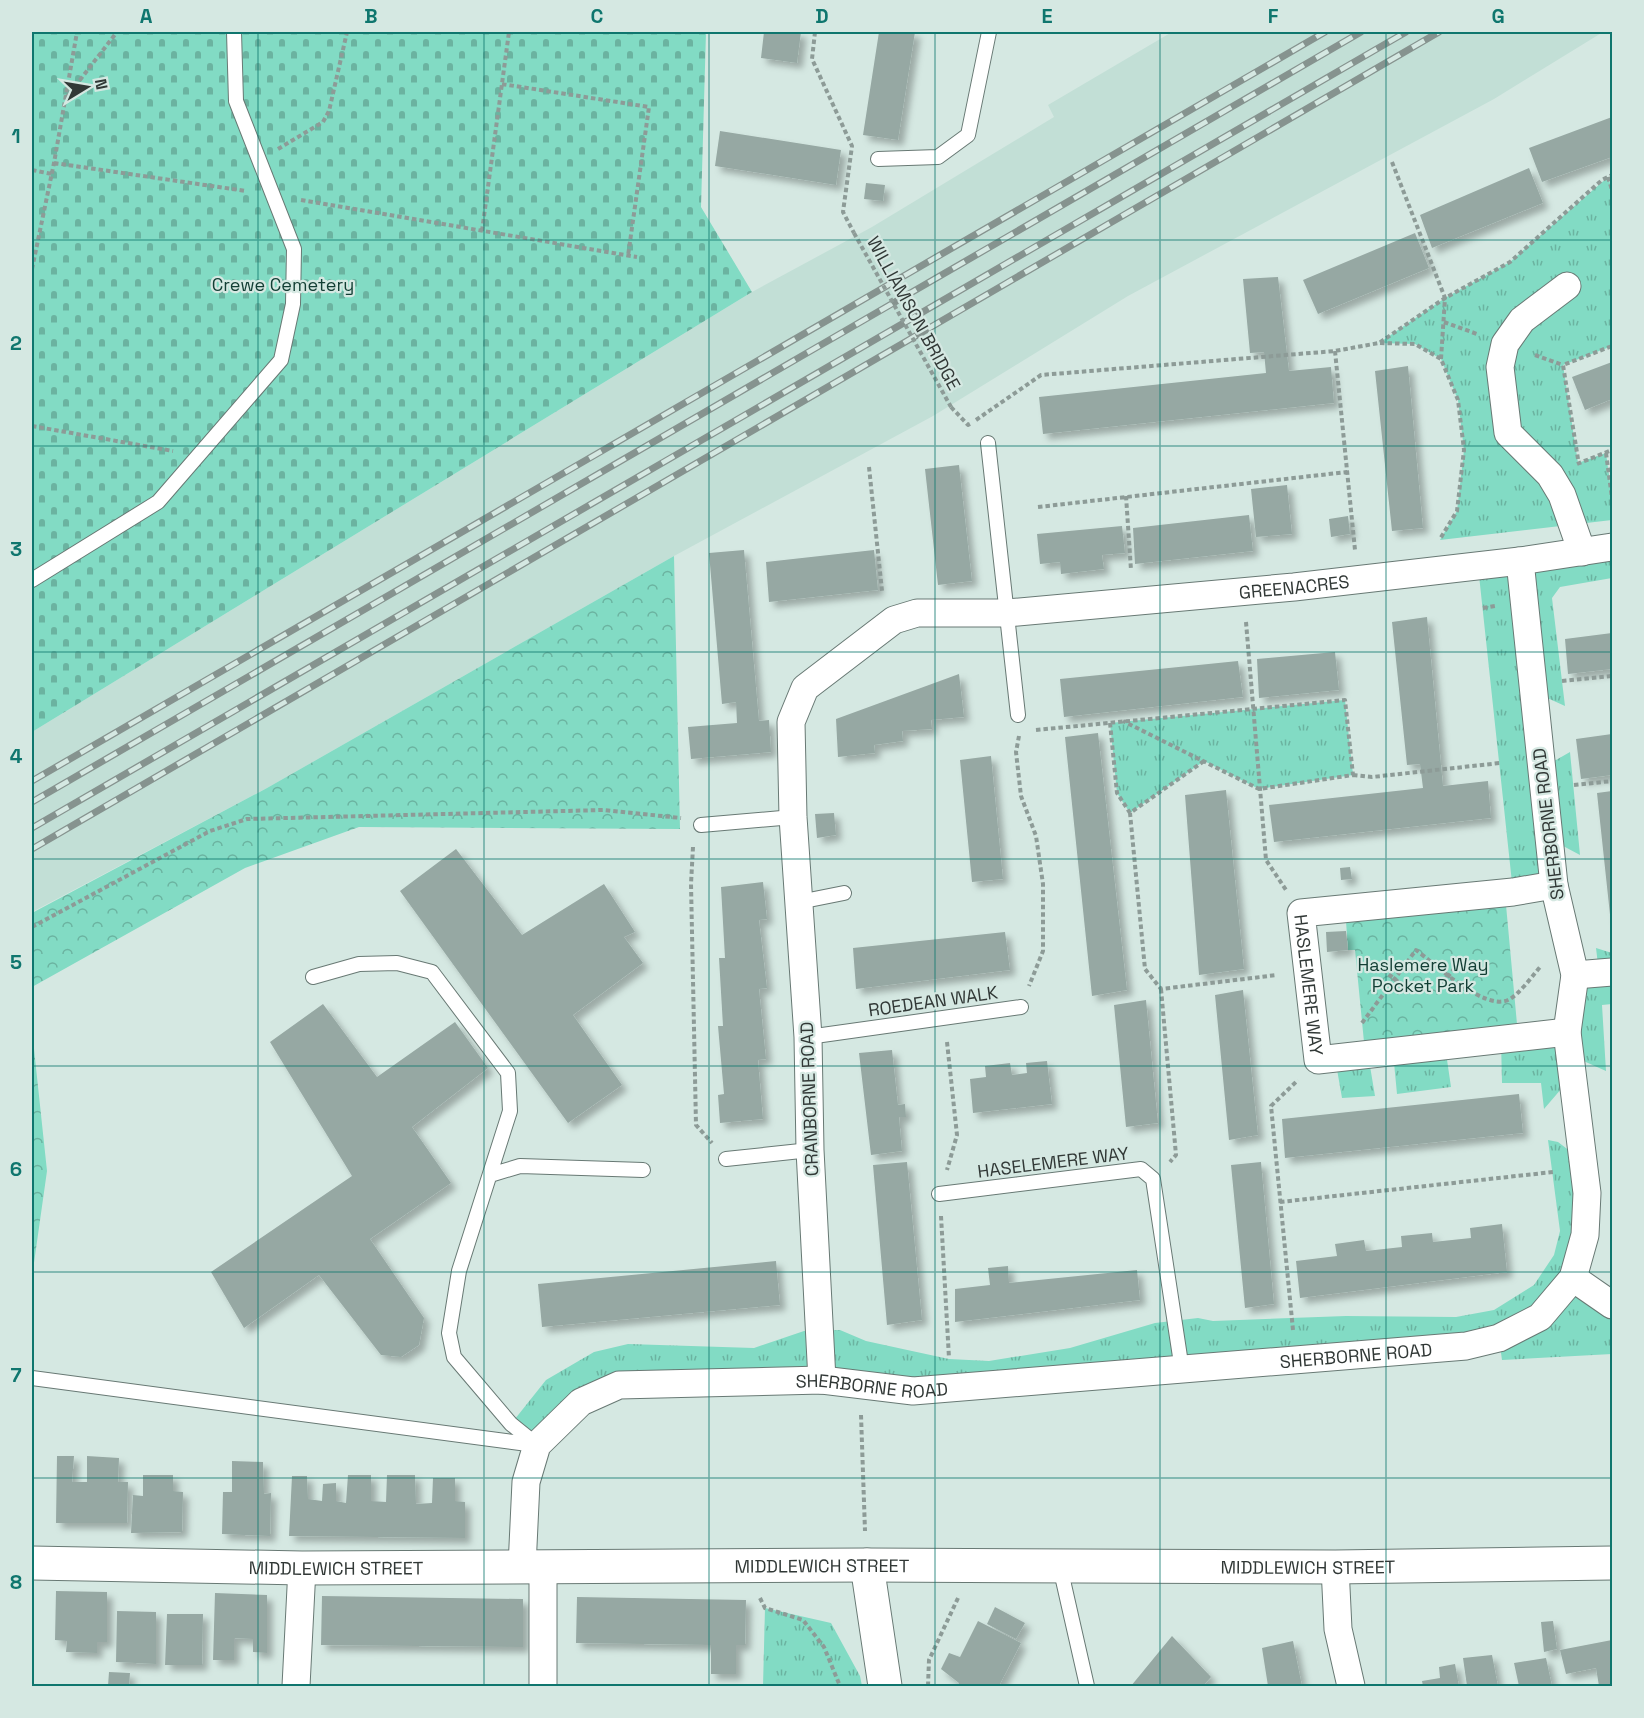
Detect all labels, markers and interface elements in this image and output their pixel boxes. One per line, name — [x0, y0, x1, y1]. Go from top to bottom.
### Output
text: A — [140, 3, 153, 29]
text: B — [364, 3, 378, 29]
text: C — [591, 3, 604, 29]
text: D — [815, 3, 829, 29]
text: E — [1041, 3, 1053, 29]
text: F — [1268, 3, 1279, 29]
text: G — [1491, 3, 1505, 29]
north arrow — [57, 57, 117, 117]
text: N — [90, 77, 113, 92]
text: 1 — [11, 123, 21, 149]
street label: WILLIAMSON BRIDGE — [862, 232, 966, 394]
park label: Crewe Cemetery — [212, 273, 354, 296]
text: 2 — [10, 330, 22, 356]
text: 3 — [10, 536, 22, 562]
street label: GREENACRES — [1238, 569, 1350, 603]
text: 4 — [10, 743, 23, 769]
street label: SHERBORNE ROAD — [1527, 747, 1569, 901]
street label: HASLEMERE WAY — [1290, 913, 1329, 1057]
text: 5 — [10, 949, 22, 975]
park label: Haslemere Way Pocket Park — [1357, 953, 1489, 997]
street label: ROEDEAN WALK — [867, 981, 999, 1021]
street label: CRANBORNE ROAD — [795, 1021, 823, 1177]
street label: HASELEMERE WAY — [976, 1141, 1130, 1183]
text: 6 — [10, 1156, 22, 1182]
street label: SHERBORNE ROAD — [1279, 1337, 1433, 1373]
text: 7 — [10, 1362, 22, 1388]
street label: SHERBORNE ROAD — [795, 1368, 949, 1402]
street label: MIDDLEWICH STREET — [734, 1553, 910, 1577]
street label: MIDDLEWICH STREET — [1220, 1555, 1396, 1579]
street label: MIDDLEWICH STREET — [248, 1556, 424, 1580]
text: 8 — [10, 1569, 22, 1595]

